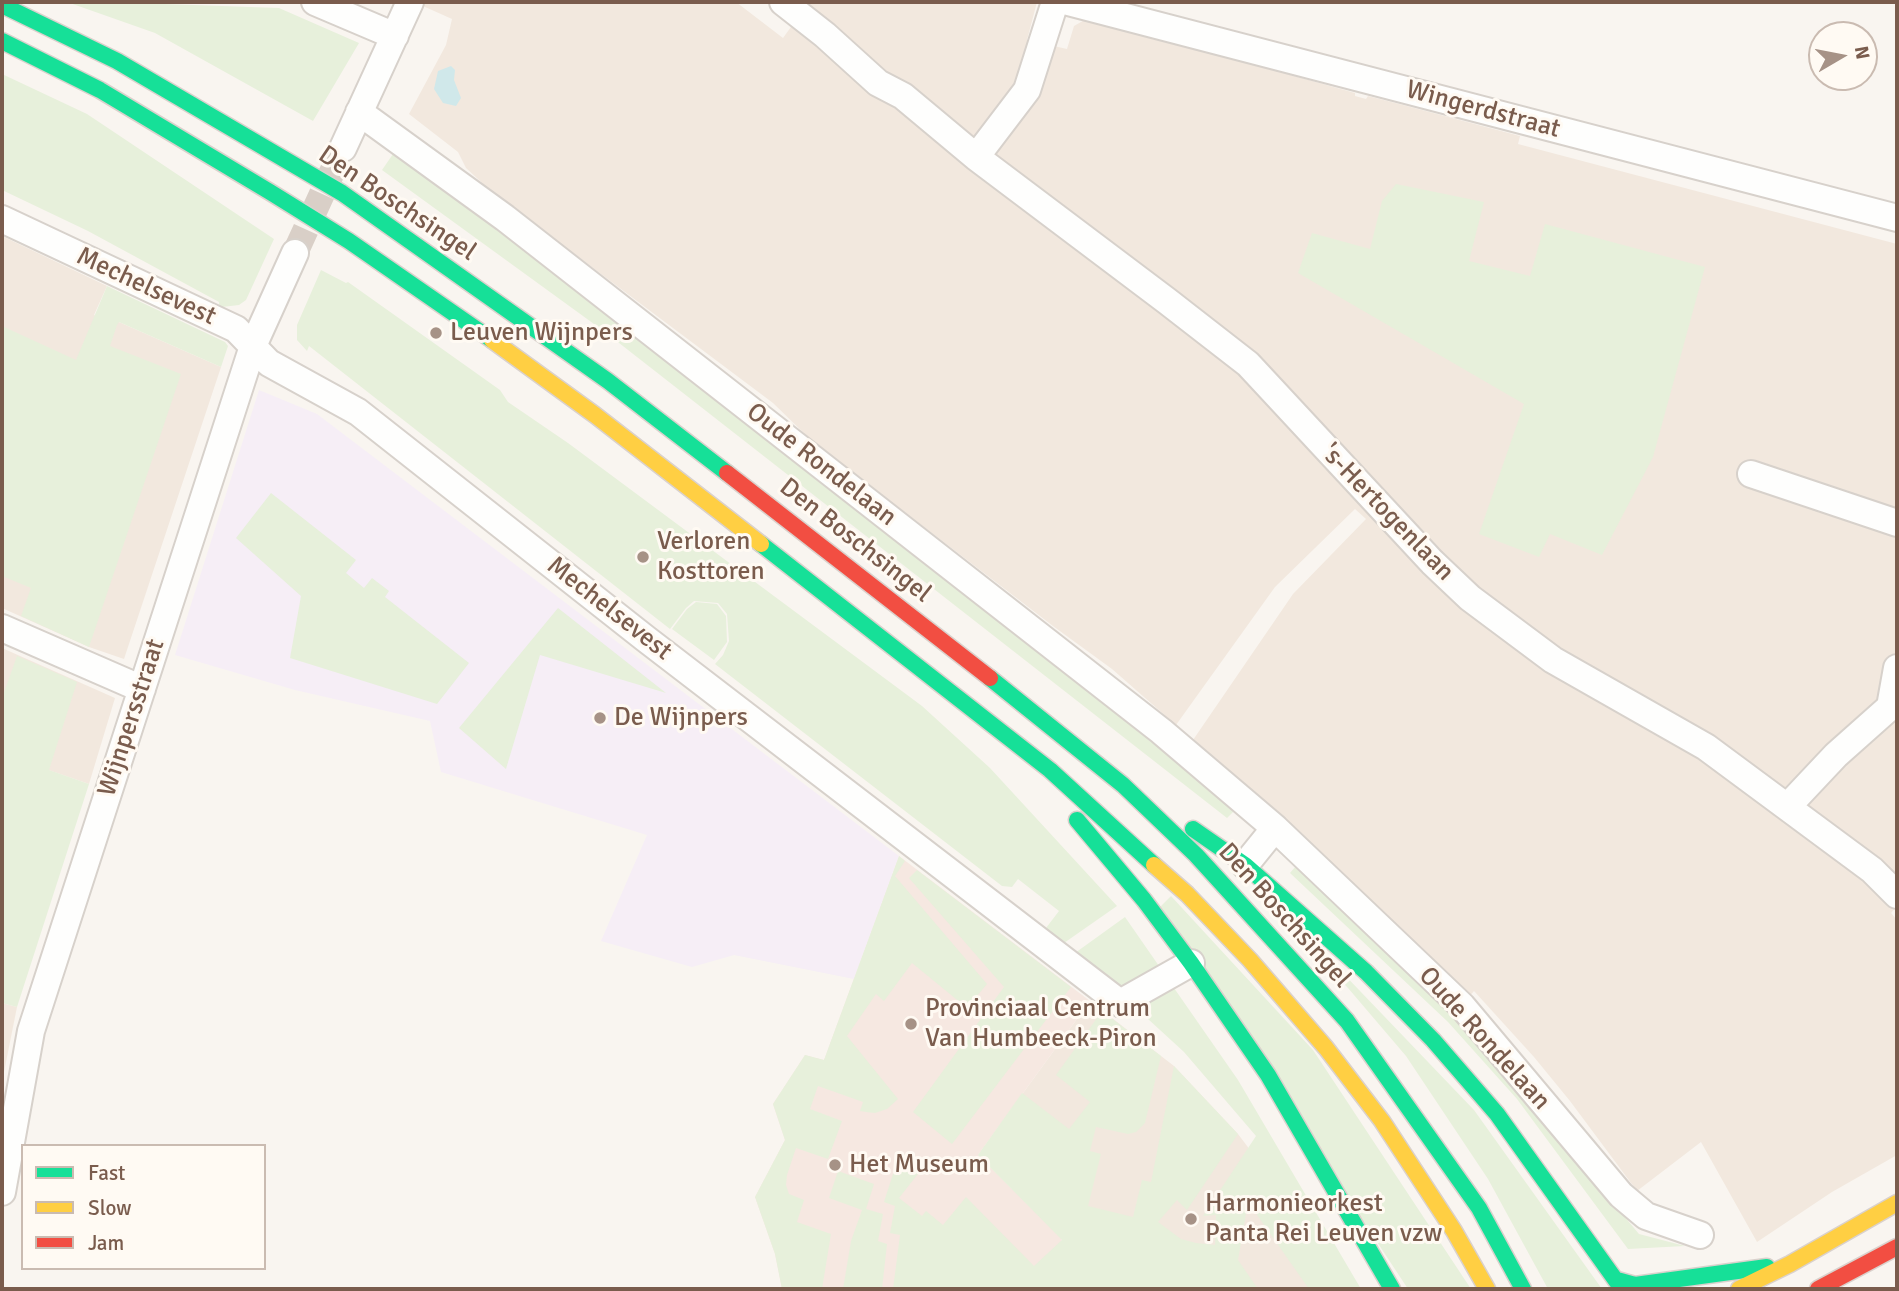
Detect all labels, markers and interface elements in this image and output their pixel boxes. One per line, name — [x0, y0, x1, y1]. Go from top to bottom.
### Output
north arrow — [1808, 21, 1878, 91]
text: N — [1849, 44, 1875, 61]
street label: Wingerdstraat — [1403, 74, 1563, 146]
street label: Den Boschsingel — [312, 140, 482, 268]
street label: Mechelsevest — [71, 241, 221, 333]
place label: Leuven Wijnpers — [450, 317, 633, 349]
marker: Leuven Wijnpers — [428, 325, 444, 341]
street label: Oude Rondelaan — [740, 397, 902, 533]
street label: 's-Hertogenlaan — [1314, 438, 1460, 588]
street label: Den Boschsingel — [773, 472, 937, 610]
place label: Verloren Kosttoren — [657, 526, 765, 588]
marker: Verloren Kosttoren — [635, 549, 651, 565]
street label: Mechelsevest — [540, 550, 678, 668]
street label: Wijnpersstraat — [92, 636, 172, 800]
place label: De Wijnpers — [614, 702, 748, 734]
marker: De Wijnpers — [592, 710, 608, 726]
street label: Den Boschsingel — [1211, 837, 1357, 995]
street label: Oude Rondelaan — [1412, 961, 1556, 1117]
place label: Provinciaal Centrum Van Humbeeck-Piron — [925, 993, 1157, 1054]
marker: Provinciaal Centrum Van Humbeeck-Piron — [903, 1016, 919, 1032]
legend — [21, 1144, 266, 1270]
place label: Het Museum — [849, 1149, 989, 1181]
marker: Het Museum — [827, 1157, 843, 1173]
text: Fast — [88, 1160, 125, 1186]
place label: Harmonieorkest Panta Rei Leuven vzw — [1205, 1188, 1442, 1250]
text: Slow — [88, 1195, 132, 1221]
marker: Harmonieorkest Panta Rei Leuven vzw — [1183, 1211, 1199, 1227]
text: Jam — [88, 1230, 124, 1256]

